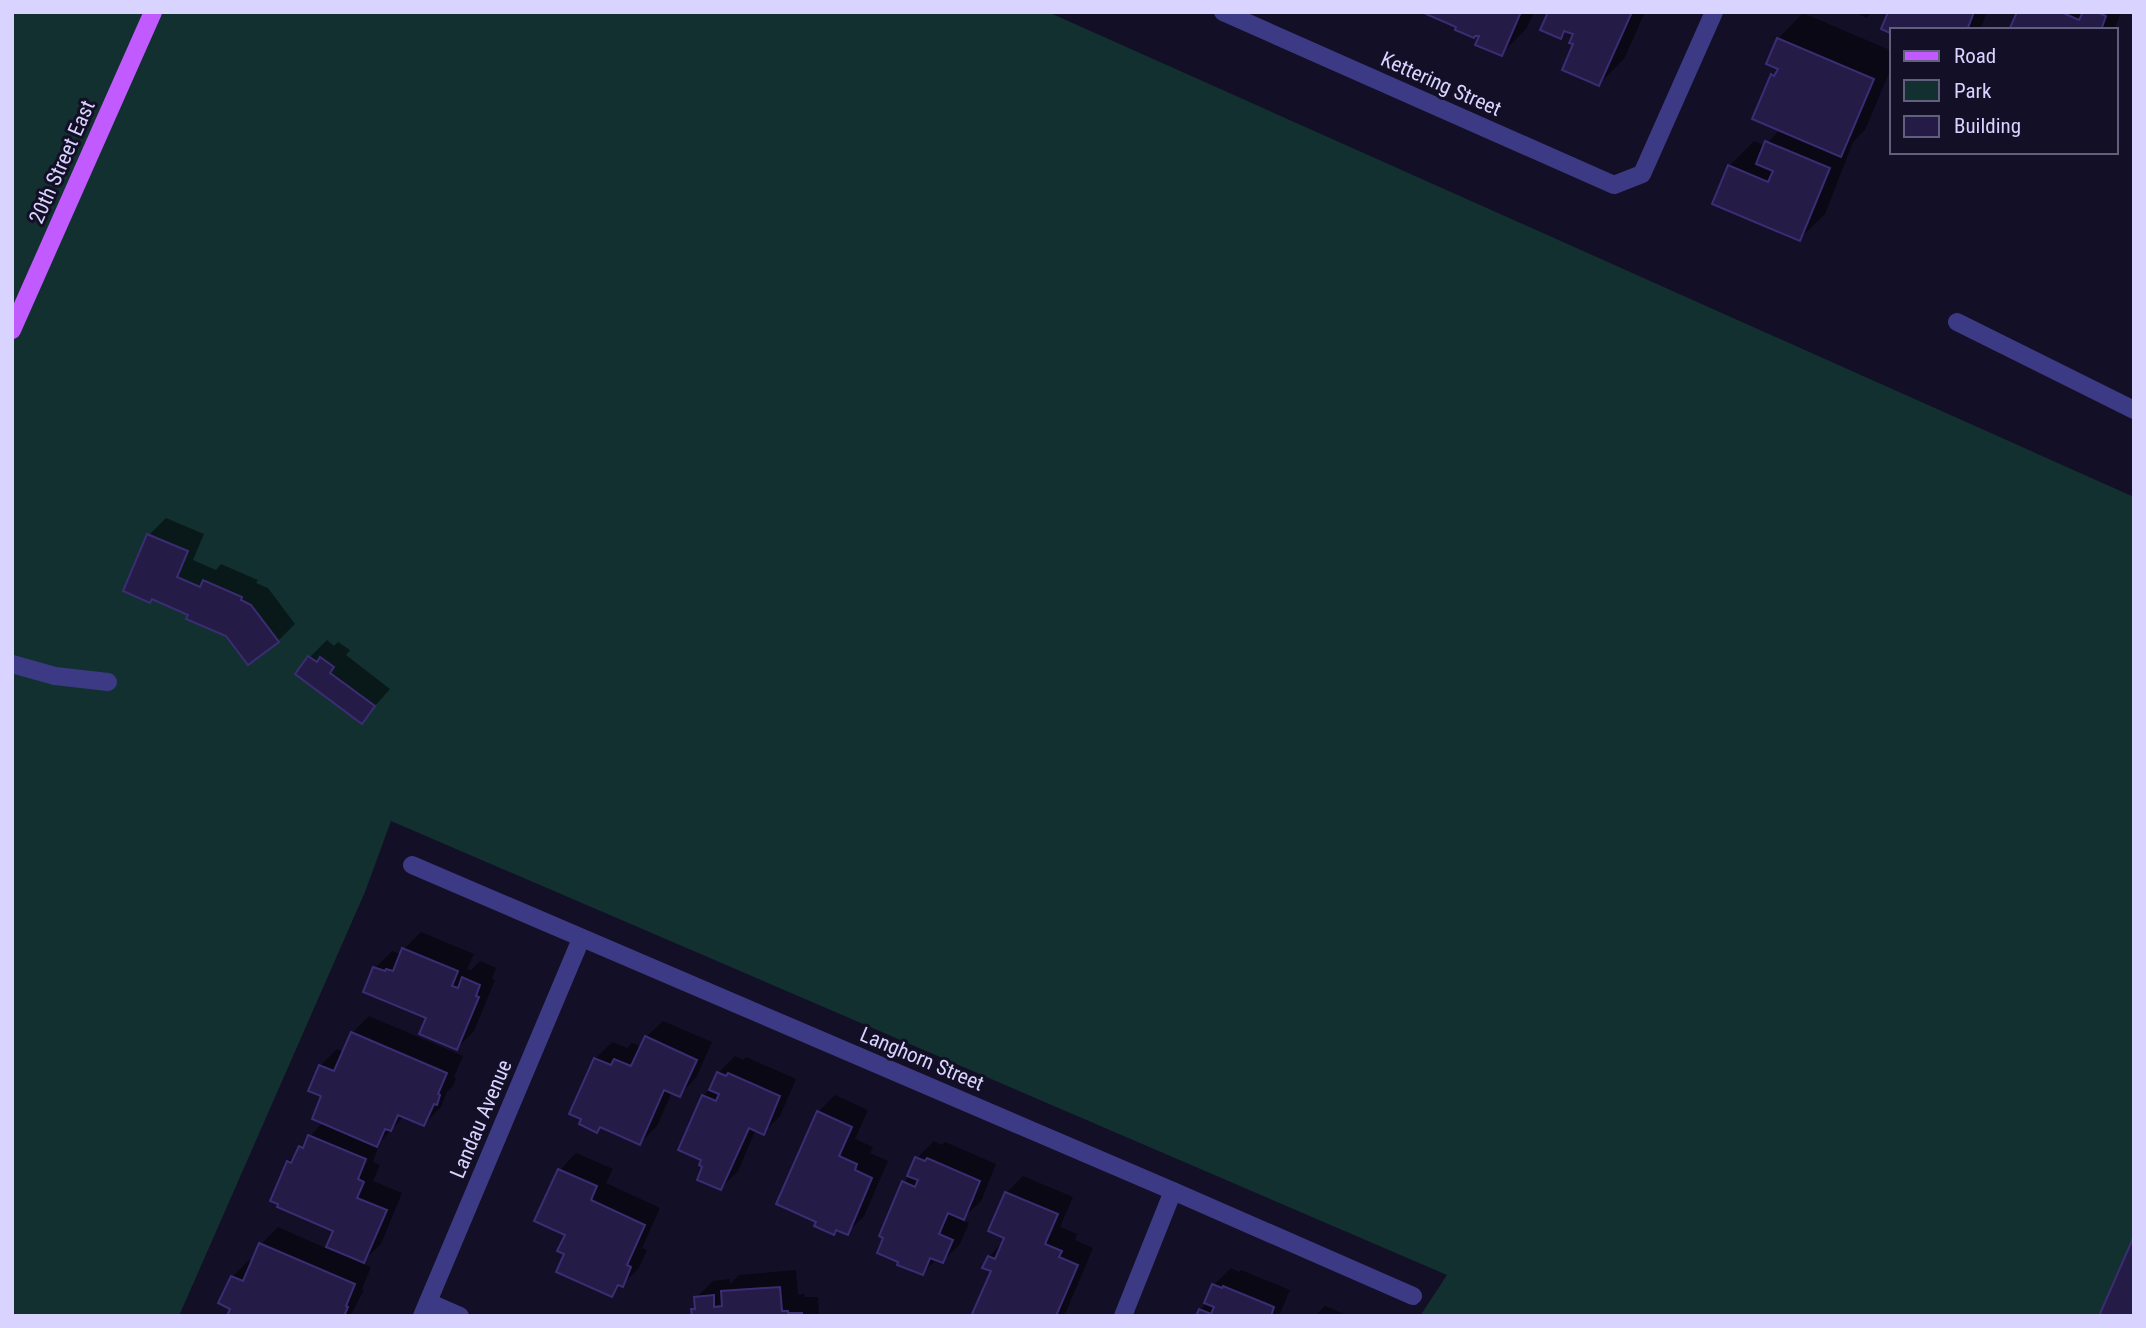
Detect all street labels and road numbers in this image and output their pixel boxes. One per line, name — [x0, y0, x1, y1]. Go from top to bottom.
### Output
street label: Kettering Street — [1377, 47, 1505, 121]
street label: 20th Street East — [24, 97, 100, 227]
street label: Langhorn Street — [857, 1022, 987, 1096]
street label: Landau Avenue — [445, 1056, 517, 1182]

